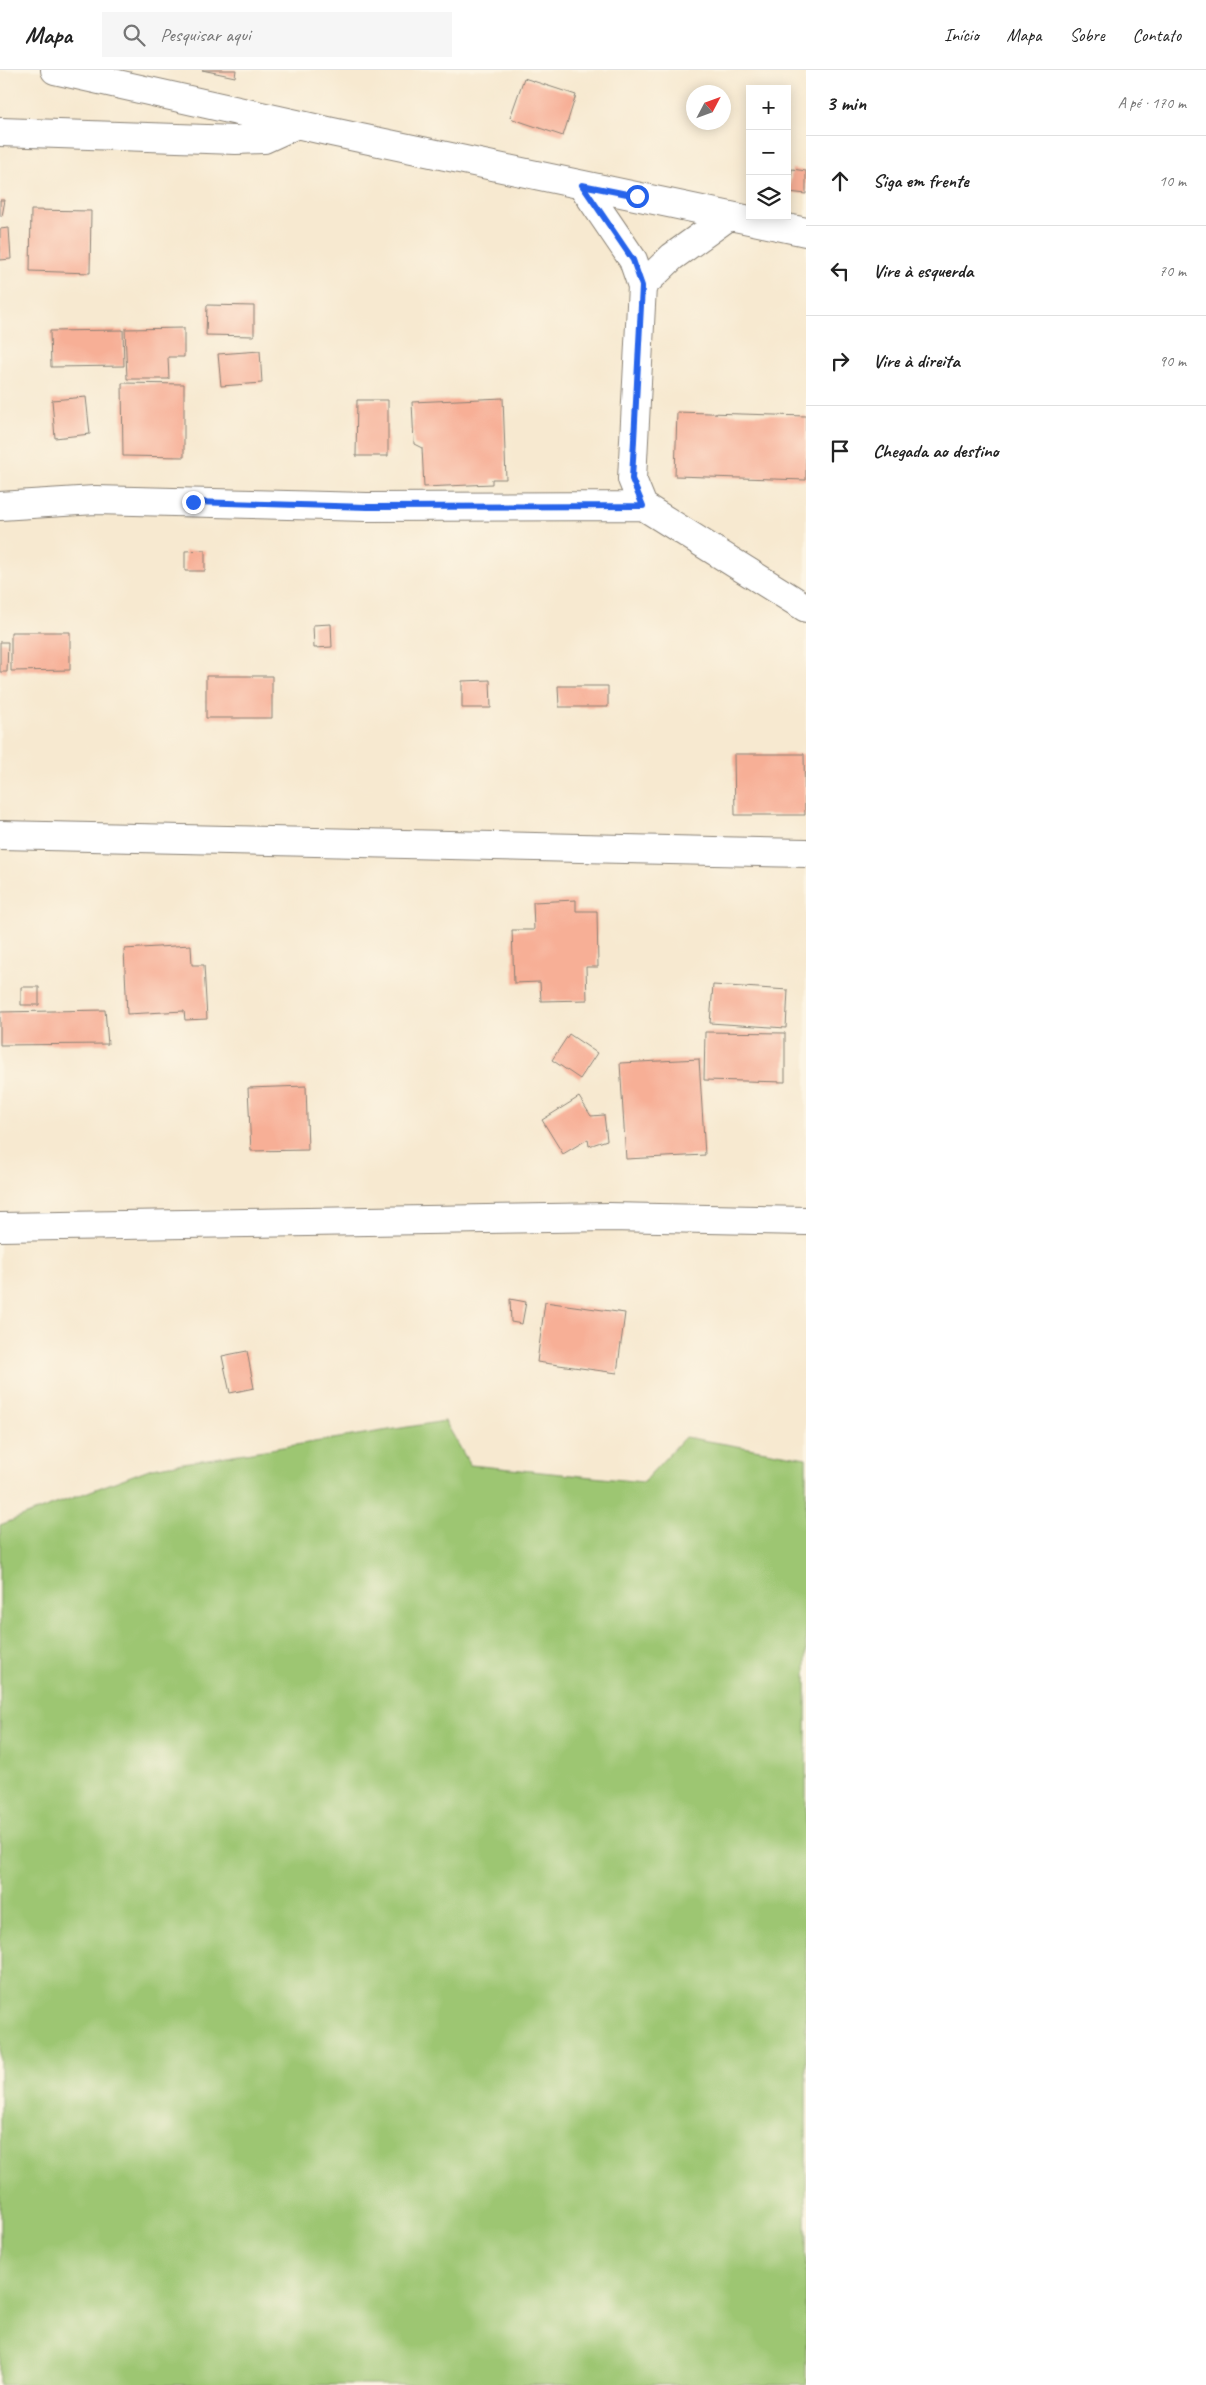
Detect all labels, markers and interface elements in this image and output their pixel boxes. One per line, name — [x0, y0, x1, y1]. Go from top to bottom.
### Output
search box — [102, 12, 452, 57]
text: Mapa — [25, 20, 72, 50]
icon: search — [120, 21, 148, 49]
text: Pesquisar aqui — [160, 23, 251, 47]
text: Início — [944, 24, 979, 46]
text: Mapa — [1007, 24, 1041, 46]
text: Sobre — [1069, 24, 1105, 46]
text: Contato — [1133, 24, 1181, 46]
north arrow — [686, 85, 731, 130]
map controls — [746, 85, 791, 220]
button: + — [746, 85, 791, 130]
text: 3 min — [826, 90, 866, 116]
text: A pé · 170 m — [1118, 93, 1186, 113]
button: − — [746, 130, 791, 175]
icon: ahead — [826, 167, 854, 195]
text: Siga em frente — [873, 169, 969, 193]
text: 10 m — [1159, 171, 1186, 191]
button: layers — [746, 175, 791, 220]
route start — [626, 185, 649, 208]
icon: left — [826, 257, 854, 285]
text: Vire à esquerda — [873, 259, 973, 283]
text: 70 m — [1159, 261, 1186, 281]
icon: right — [826, 347, 854, 375]
text: Vire à direita — [873, 349, 960, 373]
text: 90 m — [1159, 351, 1186, 371]
icon: arrive — [826, 437, 854, 465]
text: Chegada ao destino — [873, 439, 999, 463]
route end — [182, 491, 205, 514]

